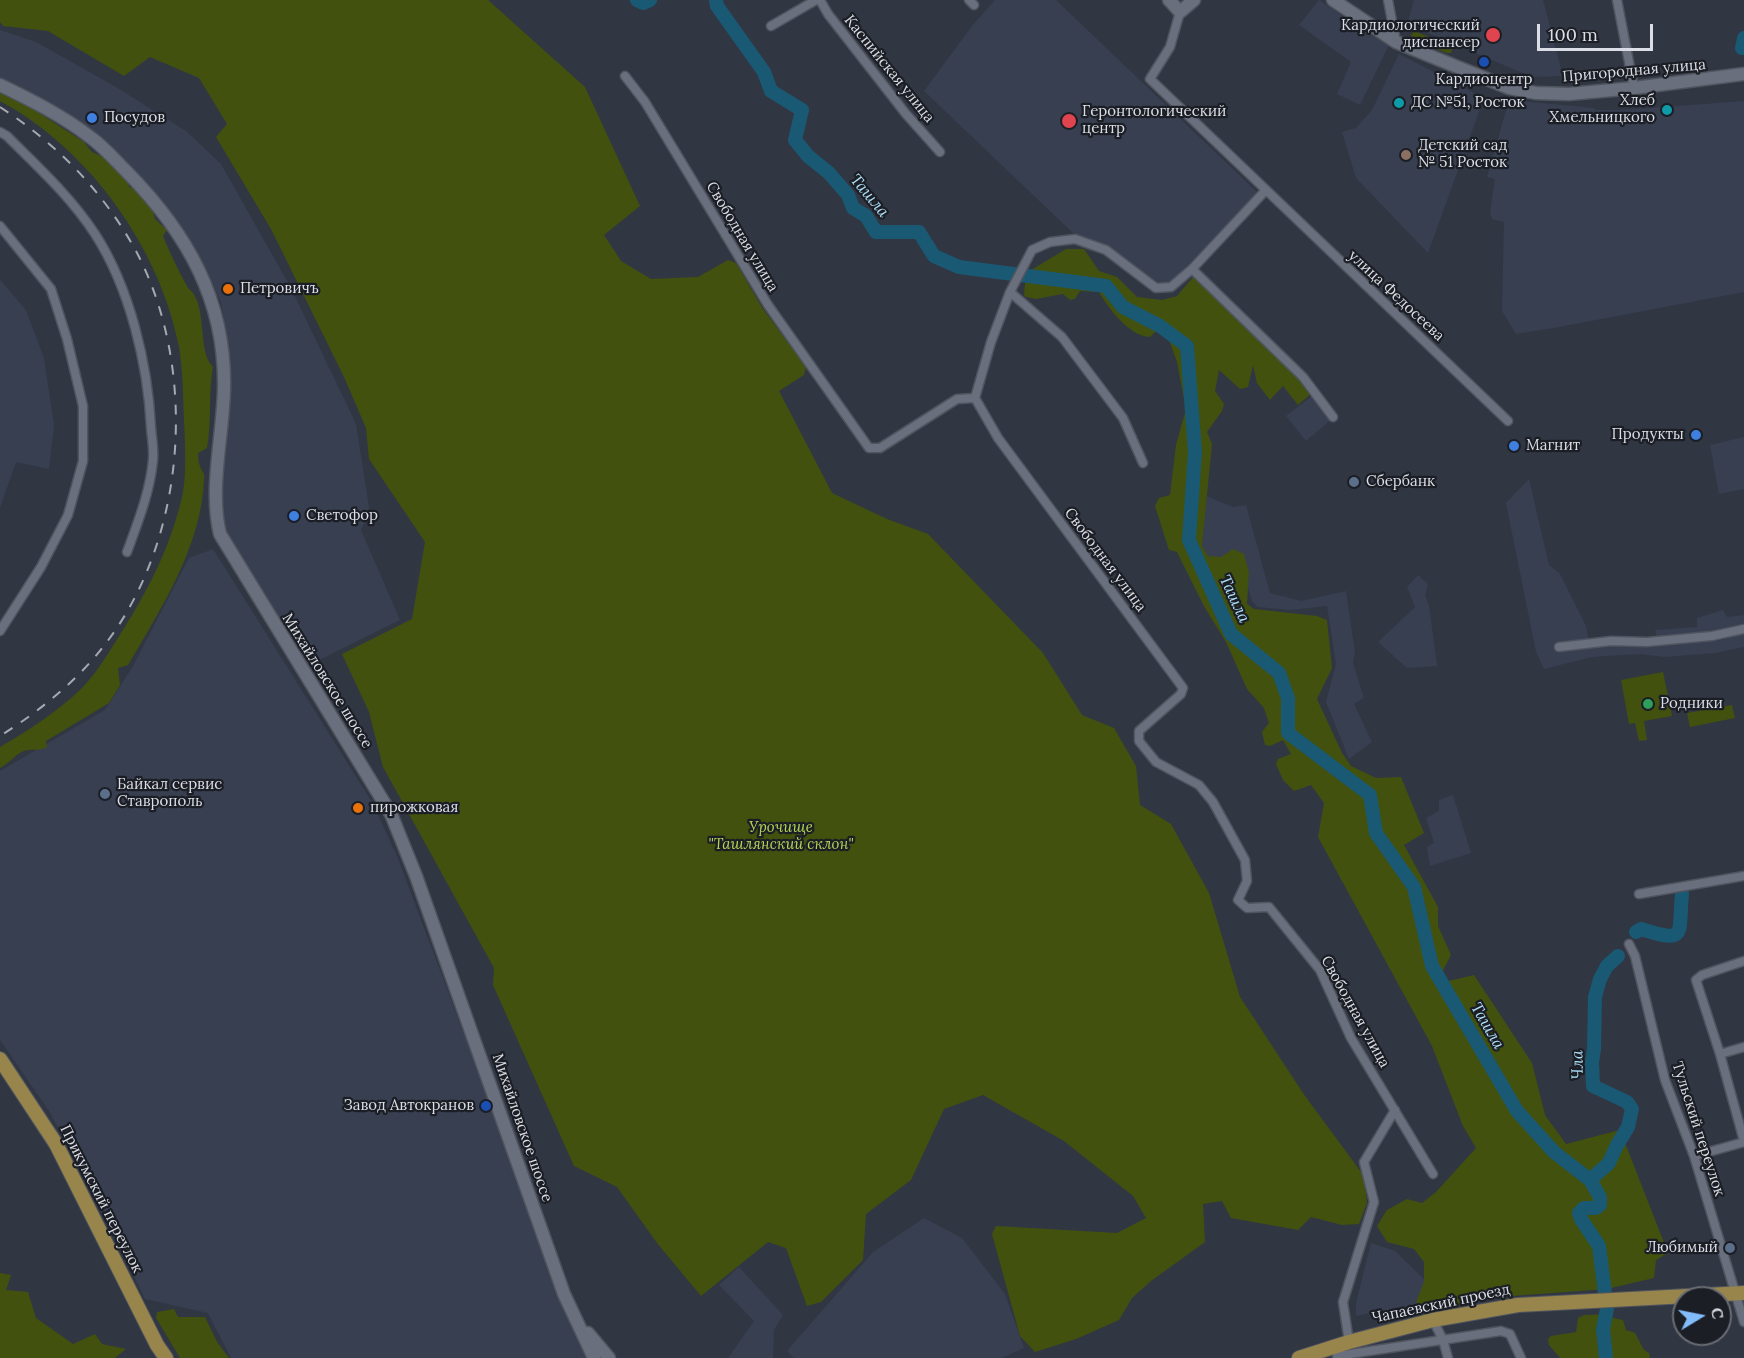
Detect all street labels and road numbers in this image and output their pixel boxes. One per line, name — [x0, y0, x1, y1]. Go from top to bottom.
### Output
street label: Каспийская улица — [840, 12, 938, 126]
street label: Пригородная улица — [1561, 56, 1707, 86]
street label: Свободная улица — [702, 179, 782, 295]
street label: улица Федосеева — [1344, 247, 1448, 345]
street label: Свободная улица — [1060, 505, 1150, 615]
street label: Михайловское шоссе — [278, 610, 376, 752]
street label: Свободная улица — [1317, 953, 1393, 1071]
street label: Михайловское шоссе — [488, 1051, 556, 1205]
street label: Тульский переулок — [1668, 1059, 1728, 1199]
street label: Прикумский переулок — [56, 1122, 146, 1276]
street label: Чапаевский проезд — [1370, 1281, 1512, 1327]

